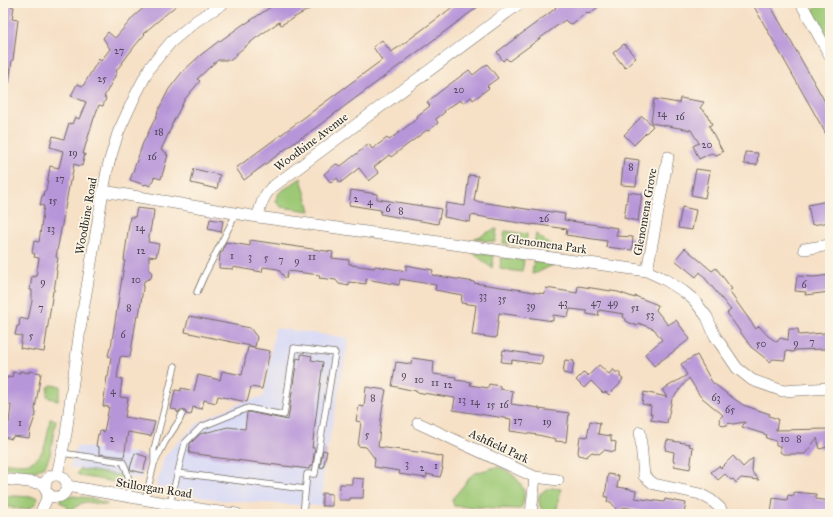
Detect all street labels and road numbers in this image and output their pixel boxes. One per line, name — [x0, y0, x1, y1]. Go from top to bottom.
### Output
street label: Woodbine Avenue — [271, 110, 351, 174]
street label: Glenomena Grove — [630, 167, 660, 257]
street label: Woodbine Road — [72, 176, 100, 256]
street label: Glenomena Park — [506, 231, 588, 257]
street label: Ashfield Park — [466, 426, 532, 466]
street label: Stillorgan Road — [115, 475, 193, 502]

